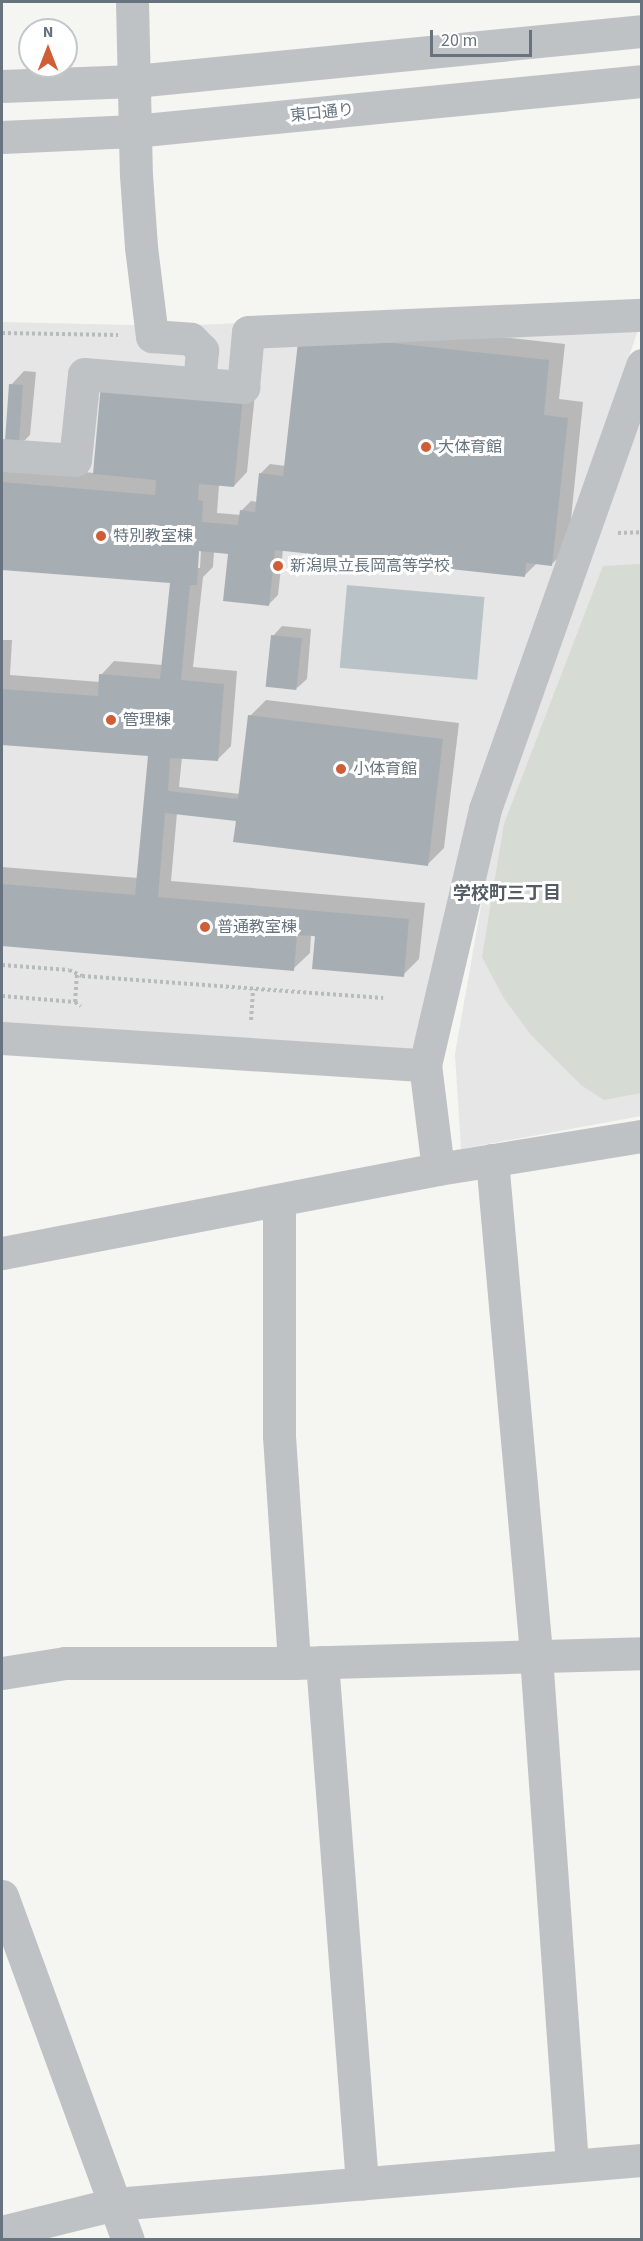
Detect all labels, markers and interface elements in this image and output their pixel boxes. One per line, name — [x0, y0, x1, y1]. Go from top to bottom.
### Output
north arrow — [18, 18, 78, 78]
scale bar — [433, 18, 535, 56]
text: N — [43, 21, 53, 43]
text: 20 m — [441, 28, 477, 53]
street label: 東口通り — [289, 100, 355, 126]
place label: 大体育館 — [438, 437, 502, 457]
marker: 大体育館 — [419, 440, 433, 454]
place label: 特別教室棟 — [113, 526, 193, 546]
marker: 特別教室棟 — [94, 529, 108, 543]
place label: 新潟県立長岡高等学校 — [290, 556, 450, 576]
marker: 新潟県立長岡高等学校 — [271, 559, 285, 573]
place label: 管理棟 — [123, 710, 171, 730]
marker: 管理棟 — [104, 713, 118, 727]
place label: 小体育館 — [353, 759, 417, 779]
marker: 小体育館 — [334, 762, 348, 776]
district label: 学校町三丁目 — [453, 883, 561, 905]
place label: 普通教室棟 — [217, 917, 297, 937]
marker: 普通教室棟 — [198, 920, 212, 934]

